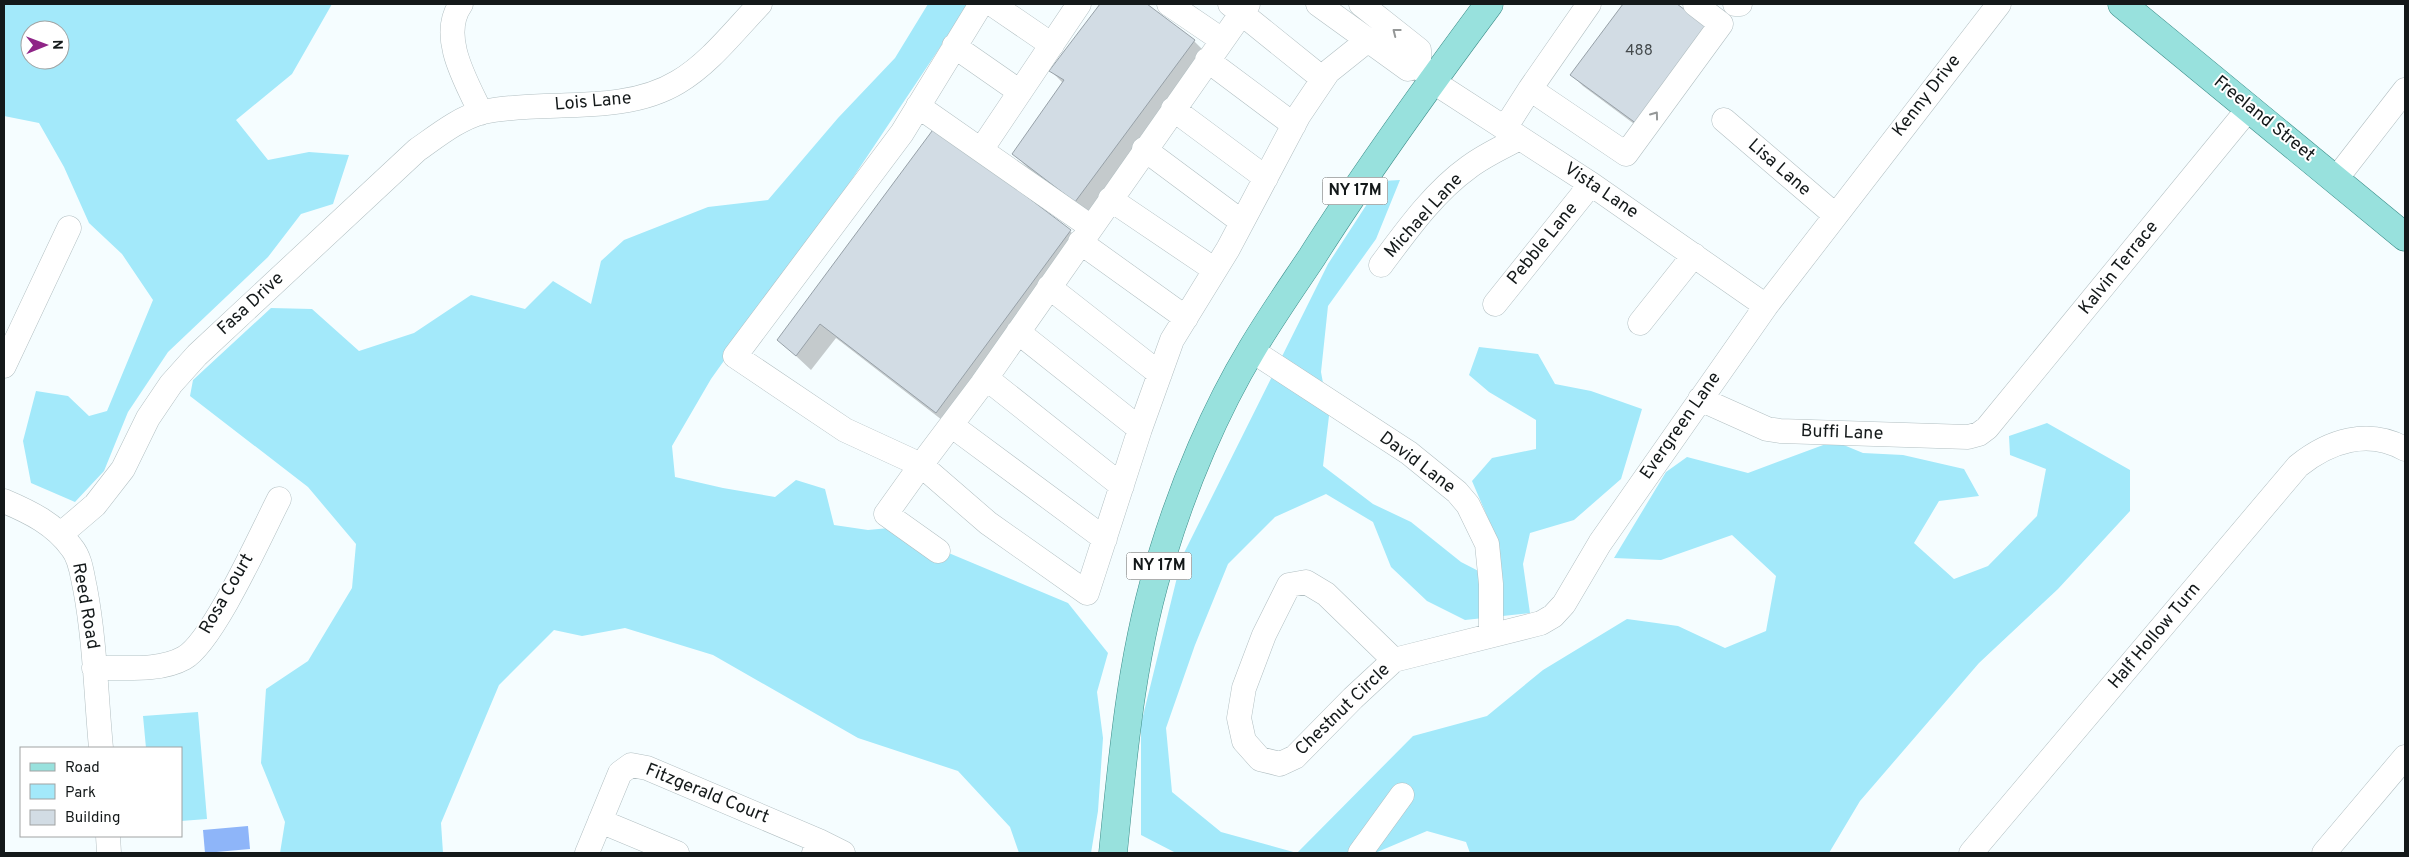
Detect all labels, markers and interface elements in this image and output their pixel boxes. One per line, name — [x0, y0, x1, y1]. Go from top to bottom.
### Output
north arrow — [20, 20, 70, 70]
one-way arrow — [1393, 29, 1402, 37]
text: N — [48, 40, 65, 50]
house number: 488 — [1625, 42, 1653, 61]
street label: Kenny Drive — [1888, 50, 1966, 142]
street label: Freeland Street — [2209, 71, 2319, 167]
street label: Lois Lane — [554, 87, 632, 117]
one-way arrow — [1649, 111, 1658, 120]
street label: Lisa Lane — [1743, 134, 1815, 202]
street label: Vista Lane — [1559, 158, 1643, 224]
street label: Michael Lane — [1380, 169, 1468, 263]
road number: NY 17M — [1322, 178, 1388, 205]
street label: Pebble Lane — [1503, 198, 1583, 290]
street label: Kalvin Terrace — [2074, 216, 2164, 320]
street label: Fasa Drive — [213, 267, 289, 341]
street label: Evergreen Lane — [1635, 368, 1727, 484]
street label: Buffi Lane — [1800, 420, 1884, 446]
street label: David Lane — [1374, 427, 1460, 499]
street label: Rosa Court — [195, 550, 259, 638]
road number: NY 17M — [1126, 552, 1192, 580]
street label: Reed Road — [66, 561, 104, 651]
street label: Half Hollow Turn — [2104, 578, 2206, 694]
street label: Chestnut Circle — [1291, 659, 1395, 761]
legend — [20, 747, 182, 837]
text: Road — [65, 759, 100, 778]
street label: Fitzgerald Court — [642, 759, 772, 829]
text: Park — [65, 784, 96, 803]
text: Building — [65, 809, 120, 828]

